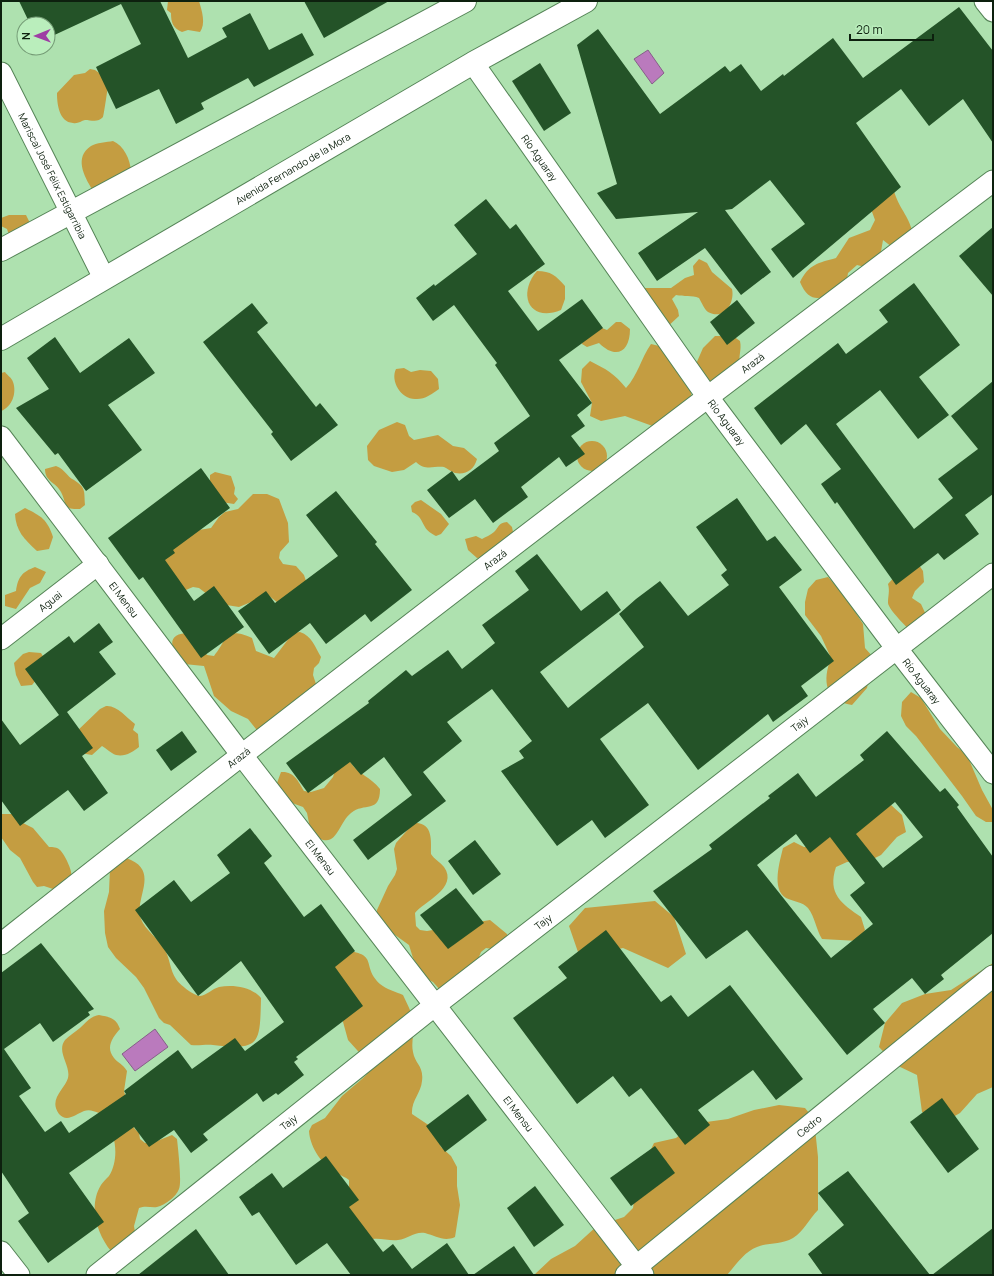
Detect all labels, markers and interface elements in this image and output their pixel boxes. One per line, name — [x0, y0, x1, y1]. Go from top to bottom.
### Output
north arrow — [16, 16, 56, 56]
scale bar — [850, 16, 933, 42]
text: 20 m — [856, 21, 883, 38]
text: N — [18, 32, 33, 40]
street label: Mariscal José Félix Estigarribia — [15, 110, 90, 241]
street label: Avenida Fernando de la Mora — [233, 129, 353, 208]
street label: Río Aguaray — [518, 132, 561, 185]
street label: Arazá — [738, 349, 767, 376]
street label: Río Aguaray — [705, 396, 749, 449]
street label: Arazá — [480, 546, 509, 573]
street label: El Mensu — [106, 579, 142, 620]
street label: Aguai — [35, 588, 65, 615]
street label: Río Aguaray — [900, 655, 944, 707]
street label: Tajy — [788, 712, 812, 735]
street label: Arazá — [224, 744, 253, 771]
street label: El Mensu — [302, 837, 339, 878]
street label: Tajy — [531, 910, 555, 933]
street label: El Mensu — [500, 1093, 537, 1134]
street label: Tajy — [277, 1110, 301, 1133]
street label: Cedro — [794, 1111, 824, 1140]

